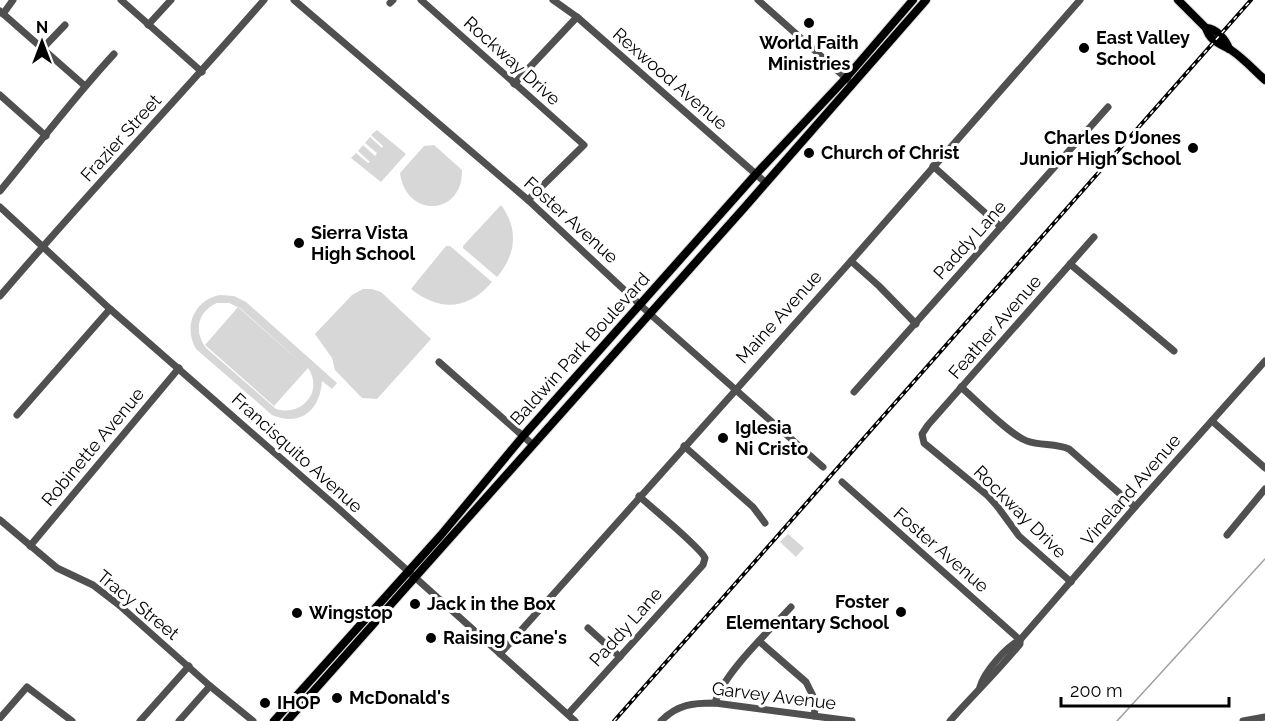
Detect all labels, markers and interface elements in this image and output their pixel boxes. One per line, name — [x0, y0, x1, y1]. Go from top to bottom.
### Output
north arrow — [12, 12, 72, 72]
street label: Rockway Drive — [460, 12, 565, 110]
marker: World Faith Ministries — [802, 16, 816, 30]
text: N — [36, 18, 48, 37]
street label: Rexwood Avenue — [609, 23, 732, 134]
place label: East Valley School — [1096, 27, 1190, 69]
place label: World Faith Ministries — [759, 32, 859, 74]
marker: East Valley School — [1077, 41, 1091, 55]
street label: Frazier Street — [76, 90, 165, 185]
place label: Charles D Jones Junior High School — [1020, 127, 1181, 169]
marker: Charles D Jones Junior High School — [1186, 141, 1200, 155]
place label: Church of Christ — [821, 142, 960, 163]
marker: Church of Christ — [802, 146, 816, 160]
street label: Foster Avenue — [520, 172, 623, 268]
street label: Paddy Lane — [929, 196, 1011, 283]
place label: Sierra Vista High School — [311, 222, 415, 264]
marker: Sierra Vista High School — [292, 236, 306, 250]
street label: Maine Avenue — [731, 266, 826, 367]
street label: Baldwin Park Boulevard — [506, 268, 654, 429]
street label: Feather Avenue — [944, 270, 1046, 383]
street label: Robinette Avenue — [37, 383, 148, 510]
street label: Francisquito Avenue — [228, 388, 367, 517]
place label: Iglesia Ni Cristo — [735, 417, 808, 459]
street label: Vineland Avenue — [1077, 429, 1185, 550]
marker: Iglesia Ni Cristo — [716, 431, 730, 445]
street label: Rockway Drive — [970, 461, 1071, 563]
street label: Foster Avenue — [890, 503, 993, 597]
street label: Tracy Street — [93, 565, 183, 644]
street label: Paddy Lane — [585, 583, 667, 670]
place label: Foster Elementary School — [726, 591, 889, 633]
place label: Jack in the Box — [427, 593, 556, 614]
marker: Jack in the Box — [408, 597, 422, 611]
place label: Wingstop — [309, 602, 393, 623]
marker: Foster Elementary School — [894, 605, 908, 619]
marker: Wingstop — [290, 606, 304, 620]
place label: Raising Cane's — [443, 627, 567, 648]
marker: Raising Cane's — [424, 631, 438, 645]
scale bar — [1061, 670, 1229, 708]
street label: Garvey Avenue — [711, 677, 838, 714]
text: 200 m — [1070, 680, 1123, 701]
place label: McDonald's — [349, 687, 450, 708]
marker: McDonald's — [330, 691, 344, 705]
place label: IHOP — [277, 692, 320, 713]
marker: IHOP — [258, 696, 272, 710]

